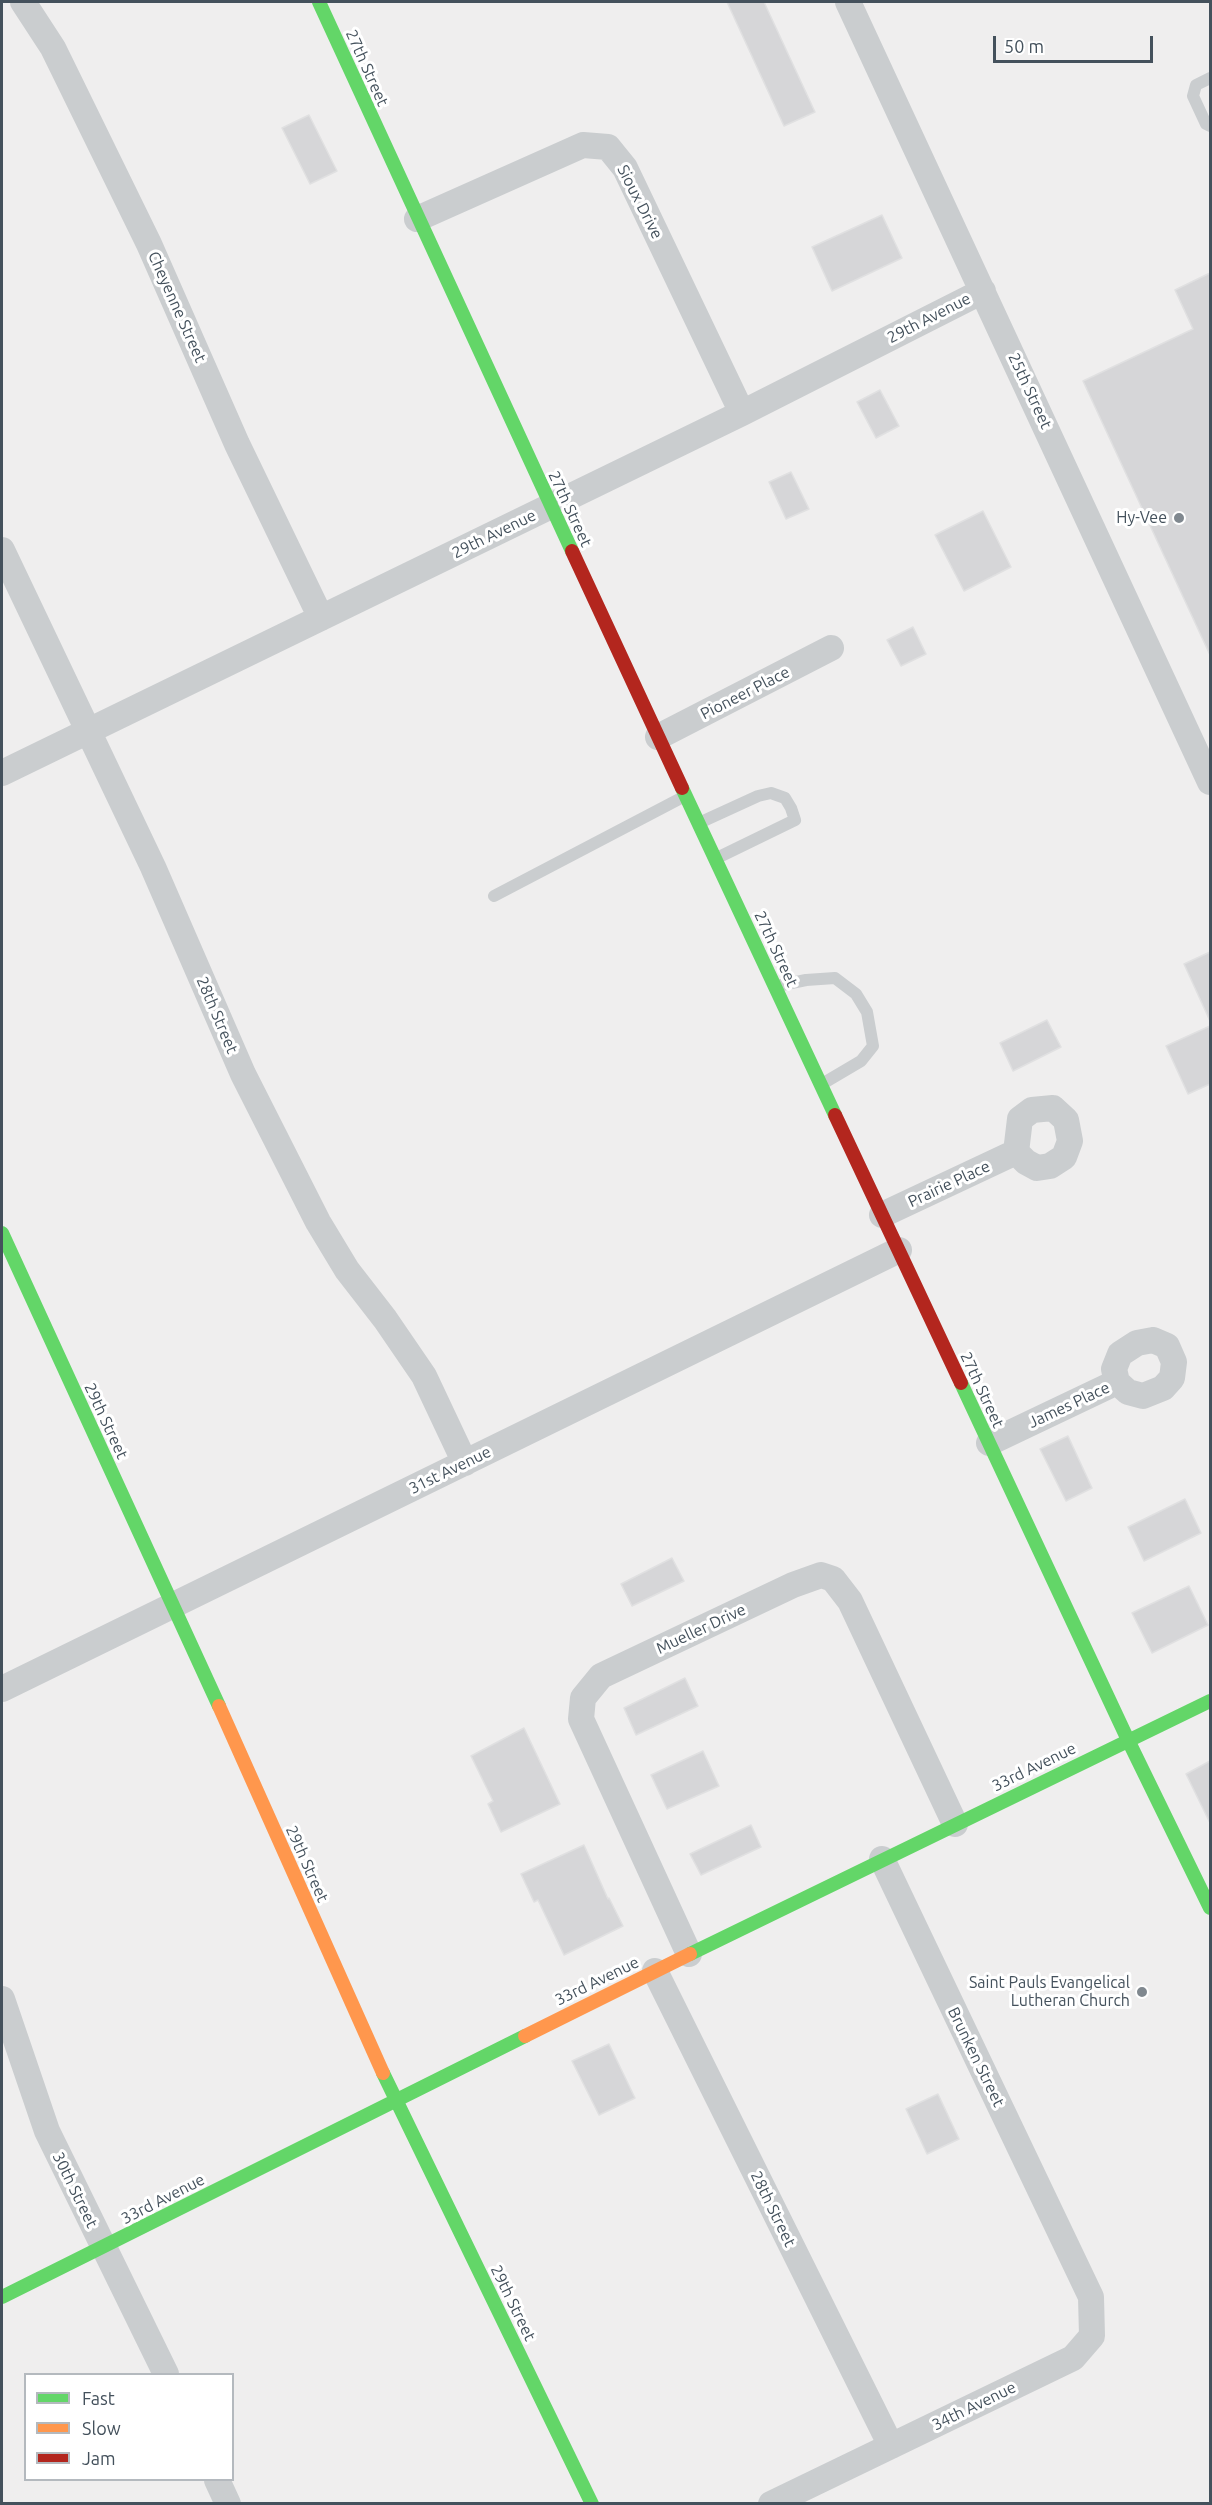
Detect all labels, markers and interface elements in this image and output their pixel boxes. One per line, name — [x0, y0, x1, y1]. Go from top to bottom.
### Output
scale bar — [996, 24, 1156, 62]
street label: 27th Street — [342, 27, 392, 109]
text: 50 m — [1004, 36, 1044, 56]
street label: Sioux Drive — [613, 162, 667, 242]
street label: Cheyenne Street — [144, 248, 210, 366]
street label: 29th Avenue — [884, 289, 974, 347]
street label: 25th Street — [1004, 350, 1056, 432]
street label: 27th Street — [544, 468, 596, 550]
street label: 29th Avenue — [449, 505, 539, 563]
place label: Hy-Vee — [1116, 508, 1167, 528]
marker: Hy-Vee — [1172, 511, 1186, 525]
street label: Pioneer Place — [697, 662, 793, 724]
street label: 27th Street — [750, 908, 802, 990]
street label: 28th Street — [192, 974, 242, 1056]
street label: Prairie Place — [905, 1157, 993, 1211]
street label: 27th Street — [956, 1349, 1008, 1431]
street label: James Place — [1025, 1378, 1113, 1432]
street label: 29th Street — [80, 1380, 132, 1462]
street label: 31st Avenue — [406, 1442, 494, 1498]
street label: Mueller Drive — [653, 1600, 749, 1658]
street label: 33rd Avenue — [989, 1738, 1079, 1796]
street label: 29th Street — [282, 1823, 332, 1905]
street label: 33rd Avenue — [552, 1952, 642, 2010]
place label: Saint Pauls Evangelical Lutheran Church — [969, 1973, 1130, 2011]
marker: Saint Pauls Evangelical Lutheran Church — [1135, 1985, 1149, 1999]
street label: Brunken Street — [944, 2004, 1008, 2110]
street label: 30th Street — [48, 2149, 102, 2231]
street label: 28th Street — [746, 2168, 800, 2250]
street label: 33rd Avenue — [118, 2170, 208, 2228]
street label: 29th Street — [486, 2262, 540, 2344]
legend — [24, 2373, 234, 2481]
street label: 34th Avenue — [929, 2377, 1019, 2435]
text: Fast — [82, 2388, 115, 2408]
text: Slow — [82, 2418, 121, 2438]
text: Jam — [82, 2448, 116, 2468]

